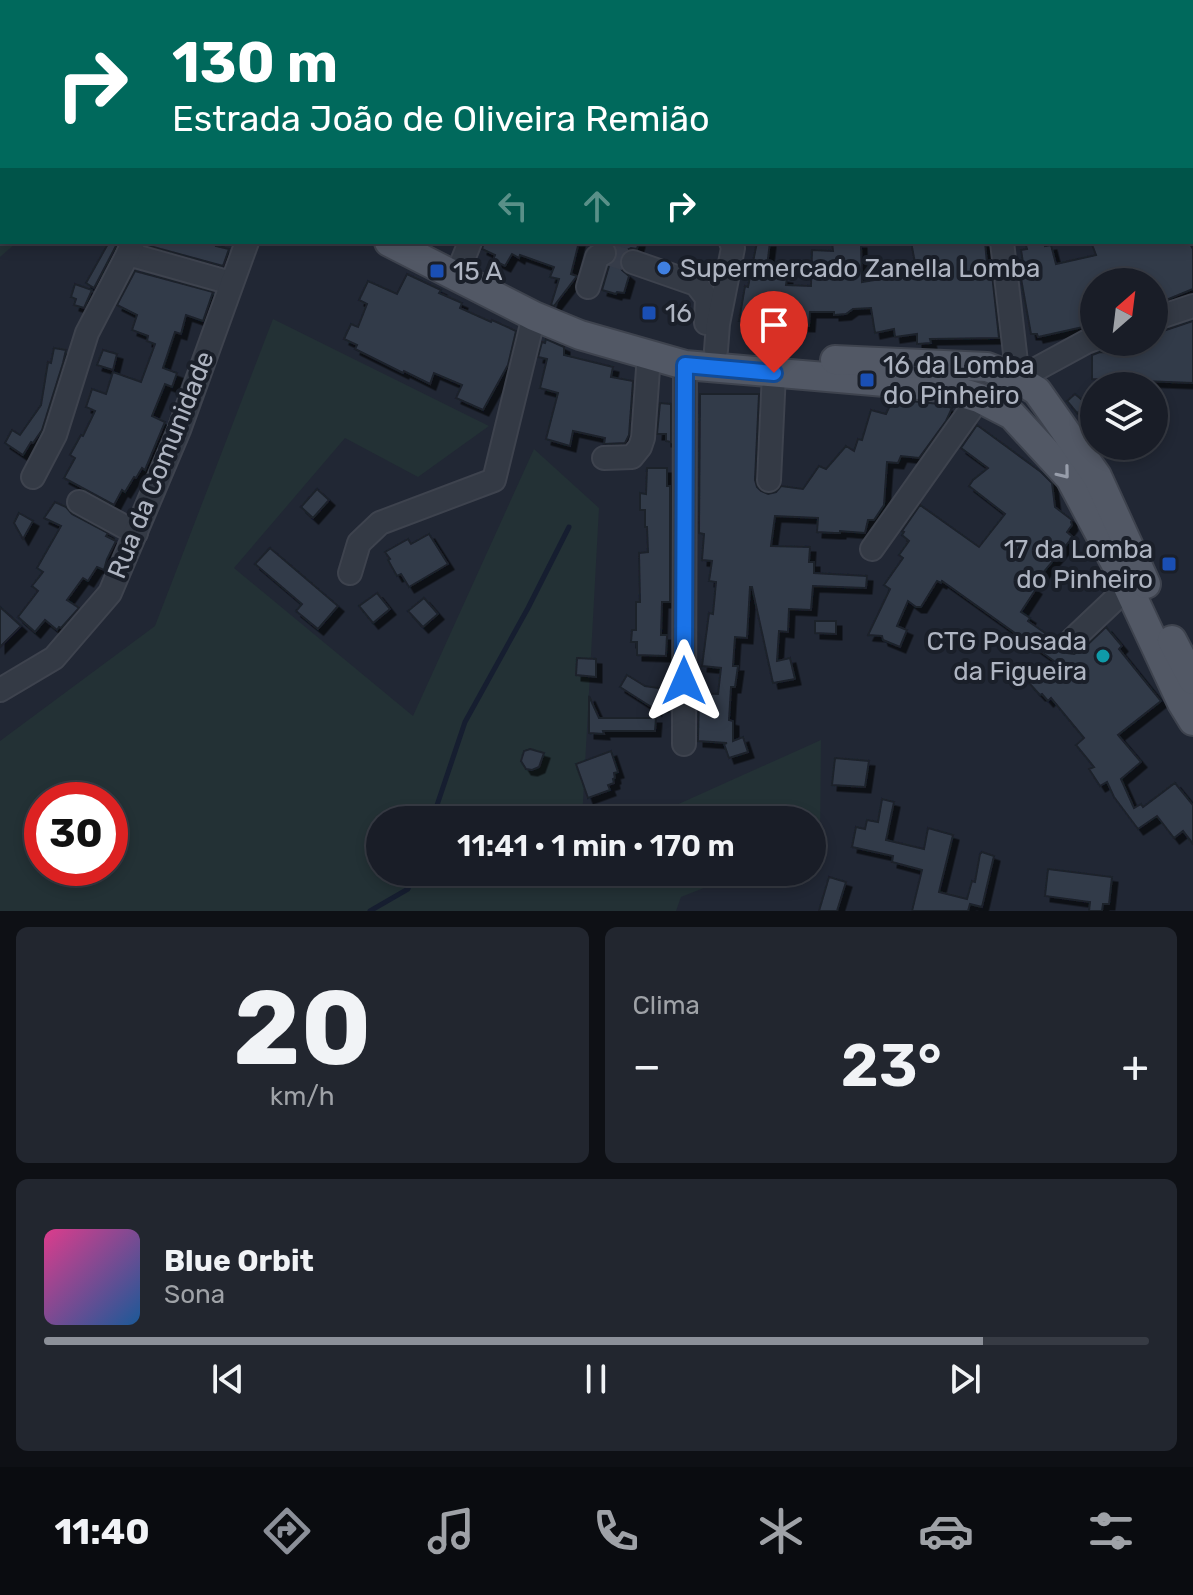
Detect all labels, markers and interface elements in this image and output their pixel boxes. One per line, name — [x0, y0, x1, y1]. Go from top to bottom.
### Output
text: 130 m — [172, 30, 338, 96]
icon: right — [40, 32, 144, 136]
text: Estrada João de Oliveira Remião — [172, 97, 710, 140]
icon: left — [491, 184, 535, 228]
icon: ahead — [575, 184, 619, 228]
icon: right — [659, 184, 703, 228]
place label: Supermercado Zanella Lomba — [680, 253, 1040, 284]
place label: 15 A — [453, 256, 503, 287]
marker: Supermercado Zanella Lomba — [655, 259, 673, 277]
marker: 15 A — [428, 262, 446, 280]
north arrow — [1080, 268, 1168, 356]
map controls — [1080, 268, 1168, 460]
pin — [740, 291, 808, 373]
place label: 16 — [665, 298, 692, 329]
icon: arrive — [752, 303, 796, 347]
marker: 16 — [640, 304, 658, 322]
street label: Rua da Comunidade — [101, 347, 221, 583]
place label: 16 da Lomba do Pinheiro — [883, 350, 1035, 411]
marker: 16 da Lomba do Pinheiro — [858, 371, 876, 389]
button: layers — [1080, 372, 1168, 460]
one-way arrow — [1055, 464, 1069, 479]
place label: 17 da Lomba do Pinheiro — [1004, 534, 1153, 595]
marker: 17 da Lomba do Pinheiro — [1160, 555, 1178, 573]
place label: CTG Pousada da Figueira — [926, 626, 1087, 687]
position arrow — [642, 639, 726, 723]
marker: CTG Pousada da Figueira — [1094, 647, 1112, 665]
speed limit sign: 30 — [24, 782, 128, 886]
text: 11:41 · 1 min · 170 m — [457, 828, 735, 864]
text: 20 — [233, 967, 371, 1090]
text: Clima — [633, 990, 700, 1021]
text: 23° — [841, 1030, 942, 1101]
text: − — [633, 1040, 661, 1092]
text: + — [1122, 1040, 1149, 1092]
text: km/h — [270, 1081, 335, 1112]
text: Blue Orbit — [164, 1243, 314, 1279]
text: Sona — [164, 1279, 225, 1310]
icon: previous — [206, 1357, 250, 1401]
icon: pause — [574, 1357, 618, 1401]
icon: next — [943, 1357, 987, 1401]
icon: directions — [259, 1503, 315, 1559]
icon: music — [423, 1503, 479, 1559]
icon: phone — [588, 1503, 644, 1559]
icon: climate — [753, 1503, 809, 1559]
icon: car — [918, 1503, 974, 1559]
icon: filters — [1083, 1503, 1139, 1559]
text: 11:40 — [54, 1510, 150, 1553]

